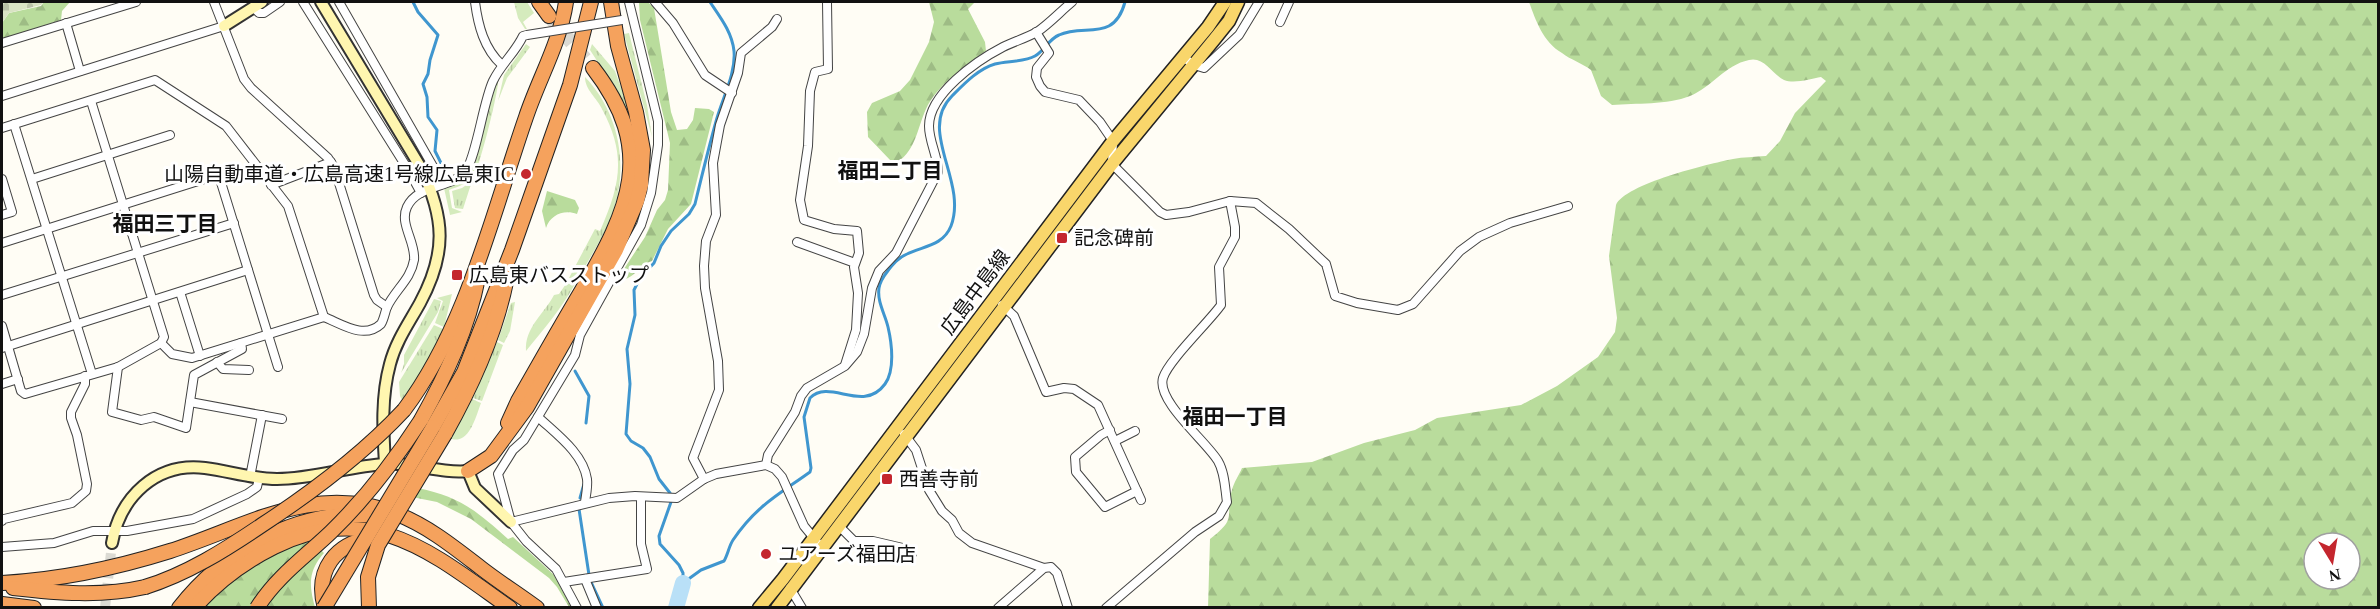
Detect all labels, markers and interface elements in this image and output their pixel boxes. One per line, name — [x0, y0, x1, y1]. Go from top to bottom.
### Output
district label: 福田二丁目 — [838, 159, 943, 183]
place label: 山陽自動車道・広島高速1号線広島東IC — [164, 163, 514, 185]
marker: 山陽自動車道・広島高速1号線広島東IC — [519, 167, 533, 181]
district label: 福田三丁目 — [113, 212, 218, 236]
place label: 記念碑前 — [1074, 227, 1154, 249]
marker: 記念碑前 — [1055, 231, 1069, 245]
street label: 広島中島線 — [936, 245, 1014, 339]
place label: 広島東バスストップ — [469, 264, 649, 286]
marker: 広島東バスストップ — [450, 268, 464, 282]
district label: 福田一丁目 — [1183, 405, 1288, 429]
place label: 西善寺前 — [899, 468, 979, 490]
marker: 西善寺前 — [880, 472, 894, 486]
north arrow — [2302, 531, 2362, 591]
place label: ユアーズ福田店 — [778, 543, 916, 565]
marker: ユアーズ福田店 — [759, 547, 773, 561]
text: N — [2327, 566, 2342, 585]

